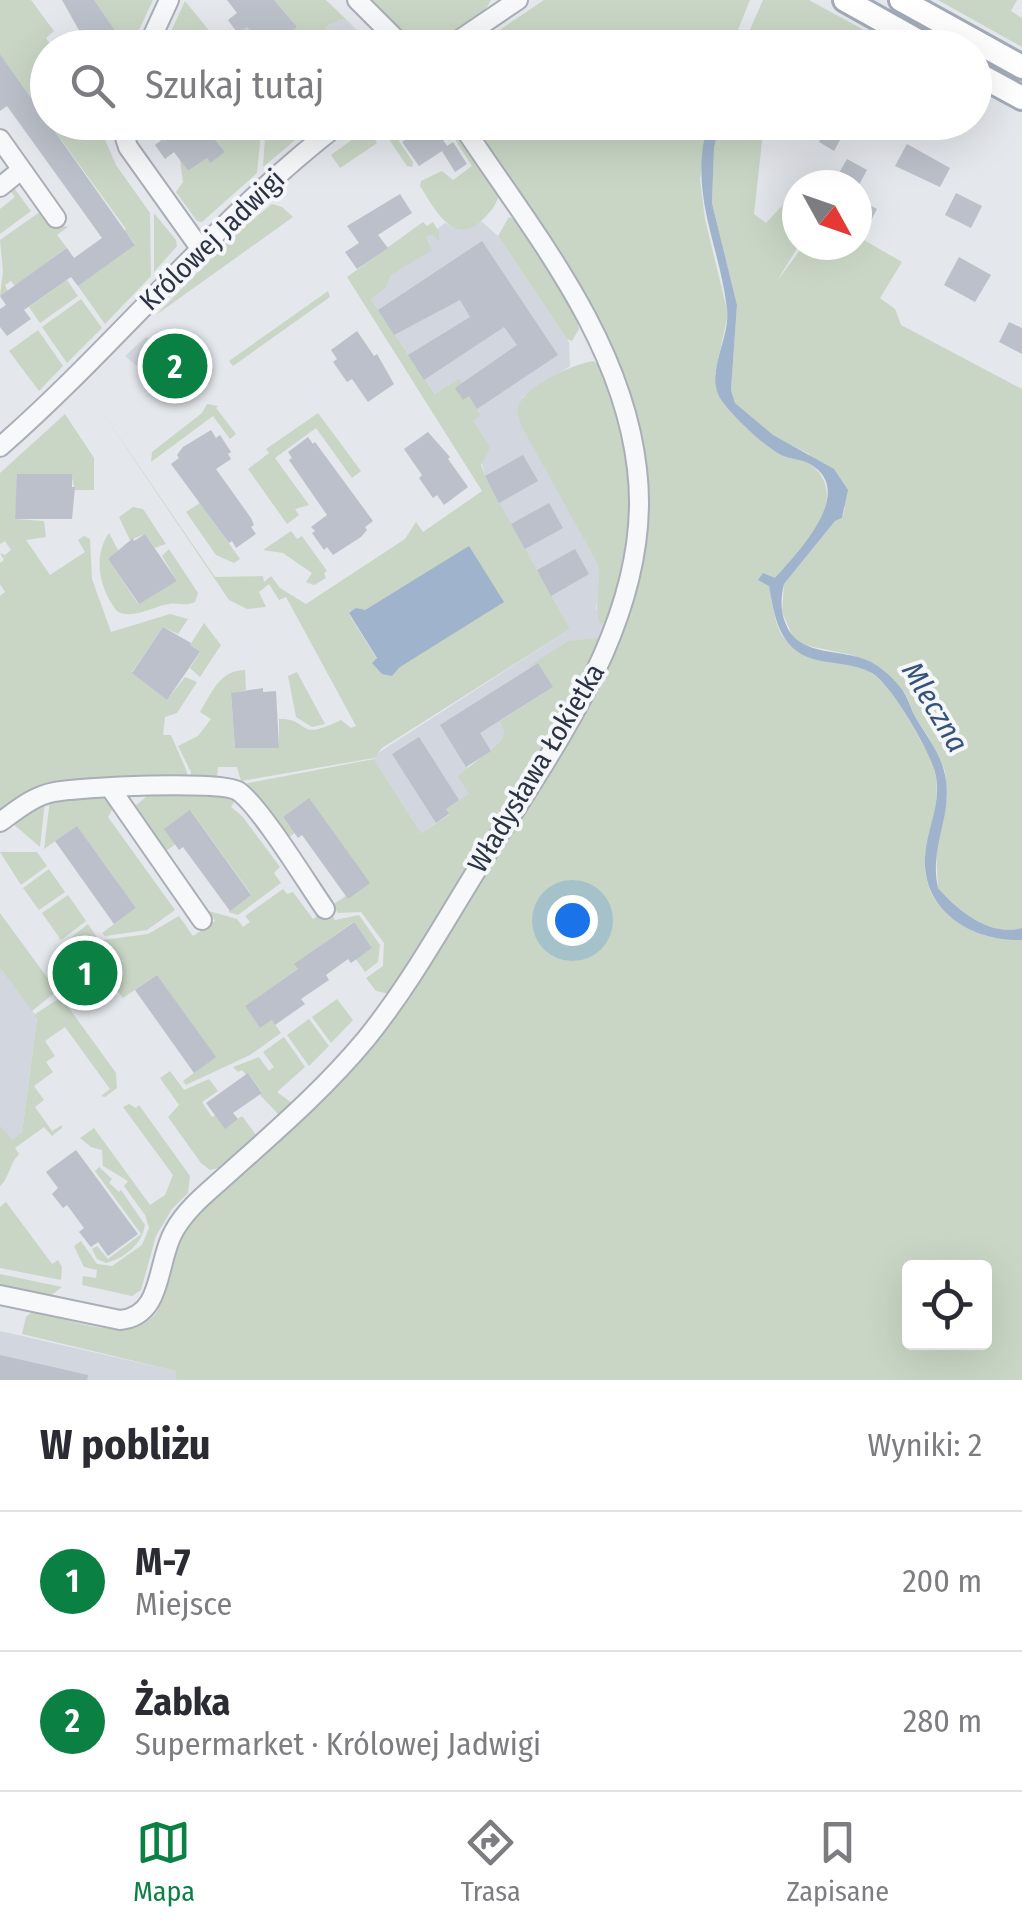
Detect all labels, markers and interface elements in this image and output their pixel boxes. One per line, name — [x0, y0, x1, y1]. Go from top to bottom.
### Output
search box — [30, 30, 992, 140]
icon: search — [65, 58, 120, 113]
text: Szukaj tutaj — [145, 62, 324, 108]
street label: Królowej Jadwigi — [133, 163, 291, 317]
north arrow — [782, 170, 872, 260]
pin: 2 — [142, 328, 208, 404]
water label: Mleczna — [894, 655, 976, 759]
street label: Władysława Łokietka — [461, 658, 611, 878]
your location — [547, 895, 598, 946]
pin: 1 — [52, 936, 118, 1010]
map controls — [902, 1260, 992, 1350]
button: locate — [902, 1260, 992, 1350]
text: W pobliżu — [40, 1420, 211, 1470]
text: Wyniki: 2 — [867, 1426, 982, 1464]
text: M-7 — [135, 1539, 191, 1585]
text: 1 — [66, 1562, 79, 1600]
text: 200 m — [902, 1562, 982, 1600]
text: Miejsce — [135, 1585, 232, 1623]
text: Żabka — [135, 1679, 230, 1725]
text: 2 — [65, 1702, 80, 1740]
text: 280 m — [903, 1702, 982, 1740]
text: Supermarket · Królowej Jadwigi — [135, 1725, 541, 1763]
tab: Mapa — [133, 1815, 195, 1908]
tab: Trasa — [461, 1815, 521, 1908]
tab: Zapisane — [787, 1815, 889, 1908]

